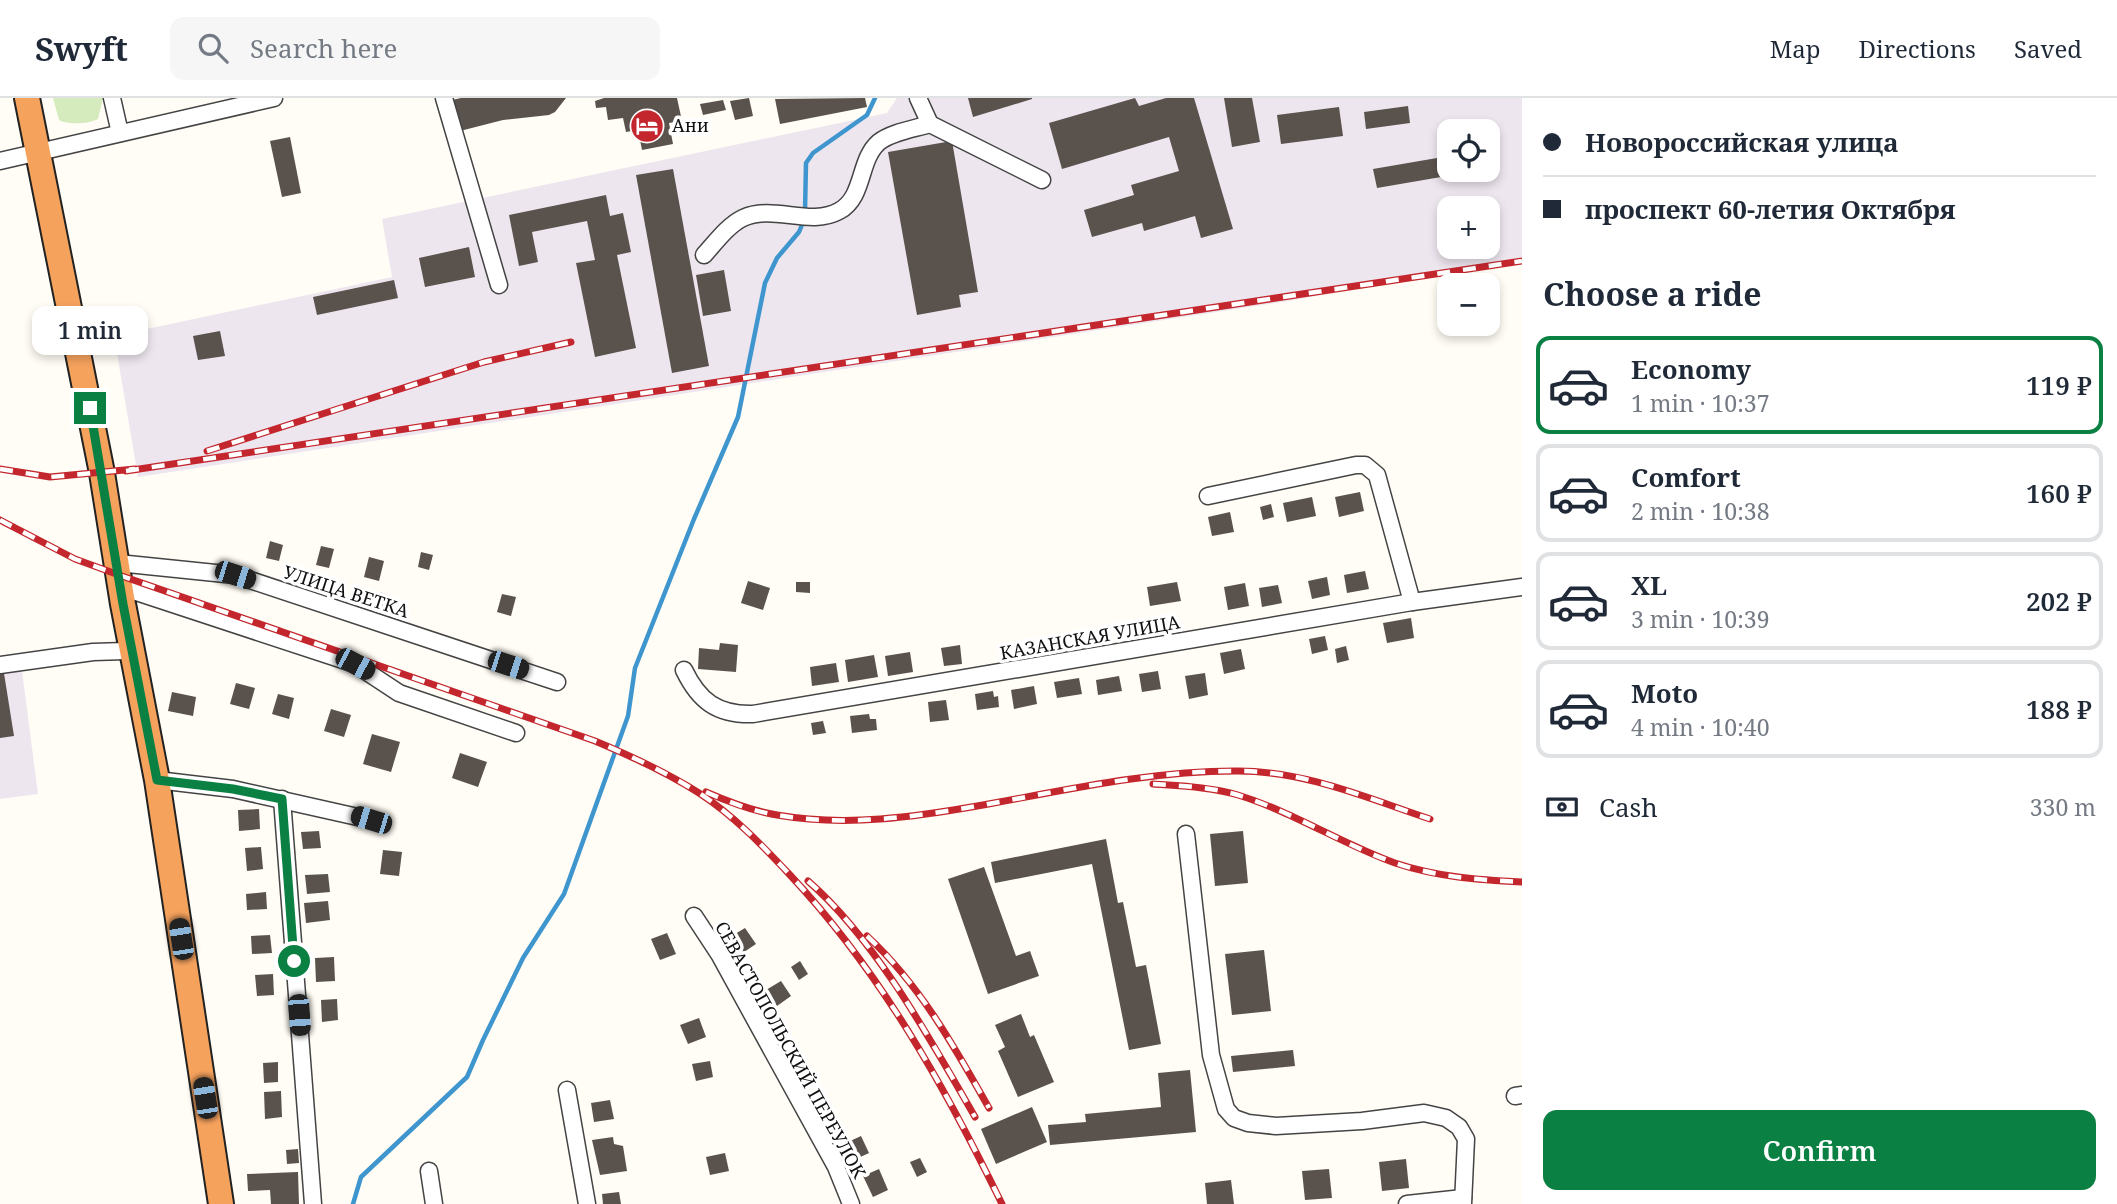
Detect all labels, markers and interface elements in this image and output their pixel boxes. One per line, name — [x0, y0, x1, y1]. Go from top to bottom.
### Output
search box — [170, 17, 660, 80]
text: Swyft — [35, 26, 128, 71]
icon: search — [194, 29, 232, 67]
text: Search here — [250, 30, 398, 66]
text: Map — [1770, 32, 1821, 65]
text: Directions — [1859, 32, 1976, 65]
text: Saved — [2014, 32, 2082, 65]
hotel icon: Ани — [628, 107, 666, 145]
place label: Ани — [672, 113, 709, 137]
map controls — [1437, 119, 1500, 336]
button: locate — [1437, 119, 1500, 182]
text: Новороссийская улица — [1585, 124, 1899, 160]
text: проспект 60-летия Октября — [1585, 191, 1956, 227]
button: + — [1437, 196, 1500, 259]
text: Choose a ride — [1543, 272, 1762, 315]
button: − — [1437, 273, 1500, 336]
callout: 1 min — [32, 306, 148, 356]
text: 1 min — [58, 314, 122, 346]
text: Economy — [1631, 351, 1751, 387]
icon: car — [1547, 354, 1610, 417]
text: 119 ₽ — [2026, 367, 2092, 403]
text: 1 min · 10:37 — [1631, 387, 1769, 419]
route end — [74, 392, 106, 424]
text: Comfort — [1631, 459, 1741, 495]
icon: car — [1547, 462, 1610, 525]
text: 160 ₽ — [2026, 475, 2092, 511]
text: 2 min · 10:38 — [1631, 495, 1769, 527]
car — [212, 559, 259, 591]
street label: УЛИЦА ВЕТКА — [280, 559, 412, 623]
text: XL — [1631, 567, 1667, 603]
icon: car — [1547, 570, 1610, 633]
text: 202 ₽ — [2026, 583, 2092, 619]
text: 3 min · 10:39 — [1631, 603, 1769, 635]
street label: КАЗАНСКАЯ УЛИЦА — [998, 609, 1182, 665]
car — [332, 645, 379, 683]
car — [485, 649, 532, 681]
text: Moto — [1631, 675, 1698, 711]
icon: car — [1547, 678, 1610, 741]
text: 188 ₽ — [2026, 691, 2092, 727]
text: 4 min · 10:40 — [1631, 711, 1769, 743]
icon: cash — [1543, 788, 1581, 826]
text: Cash — [1599, 789, 1658, 825]
text: 330 m — [2030, 791, 2096, 823]
car — [348, 804, 395, 836]
car — [168, 917, 195, 961]
street label: СЕВАСТОПОЛЬСКИЙ ПЕРЕУЛОК — [710, 917, 872, 1183]
route start — [278, 945, 310, 977]
car — [288, 993, 311, 1037]
car — [192, 1076, 219, 1120]
button: Confirm — [1543, 1110, 2096, 1190]

